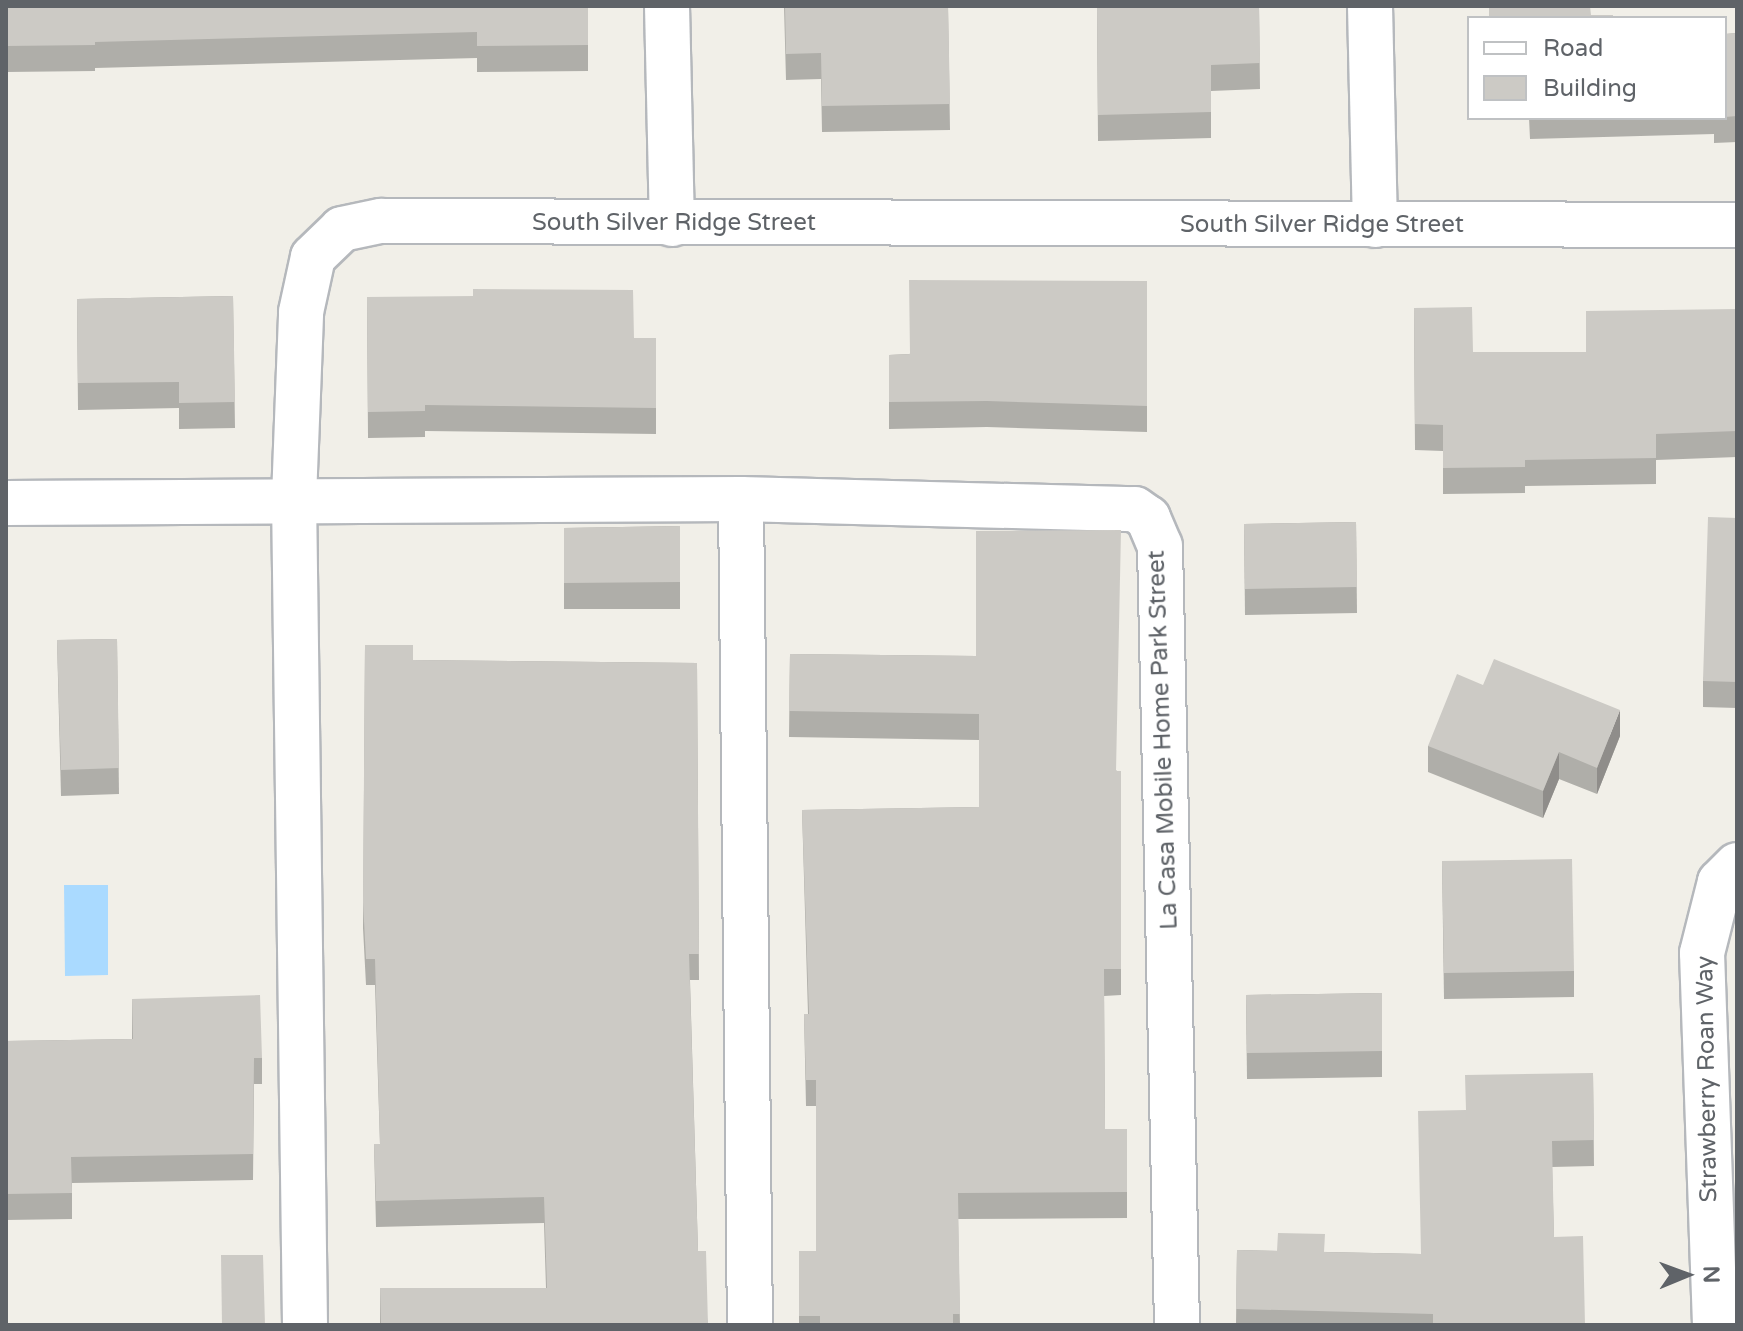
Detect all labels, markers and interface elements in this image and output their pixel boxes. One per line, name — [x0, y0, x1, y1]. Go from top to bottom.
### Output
legend — [1467, 16, 1727, 120]
text: Road — [1543, 34, 1603, 63]
text: Building — [1543, 74, 1637, 103]
street label: South Silver Ridge Street — [532, 209, 816, 237]
street label: South Silver Ridge Street — [1180, 211, 1464, 239]
street label: La Casa Mobile Home Park Street — [1142, 550, 1184, 930]
street label: Strawberry Roan Way — [1690, 955, 1724, 1203]
north arrow — [1647, 1235, 1727, 1315]
text: N — [1698, 1266, 1724, 1284]

